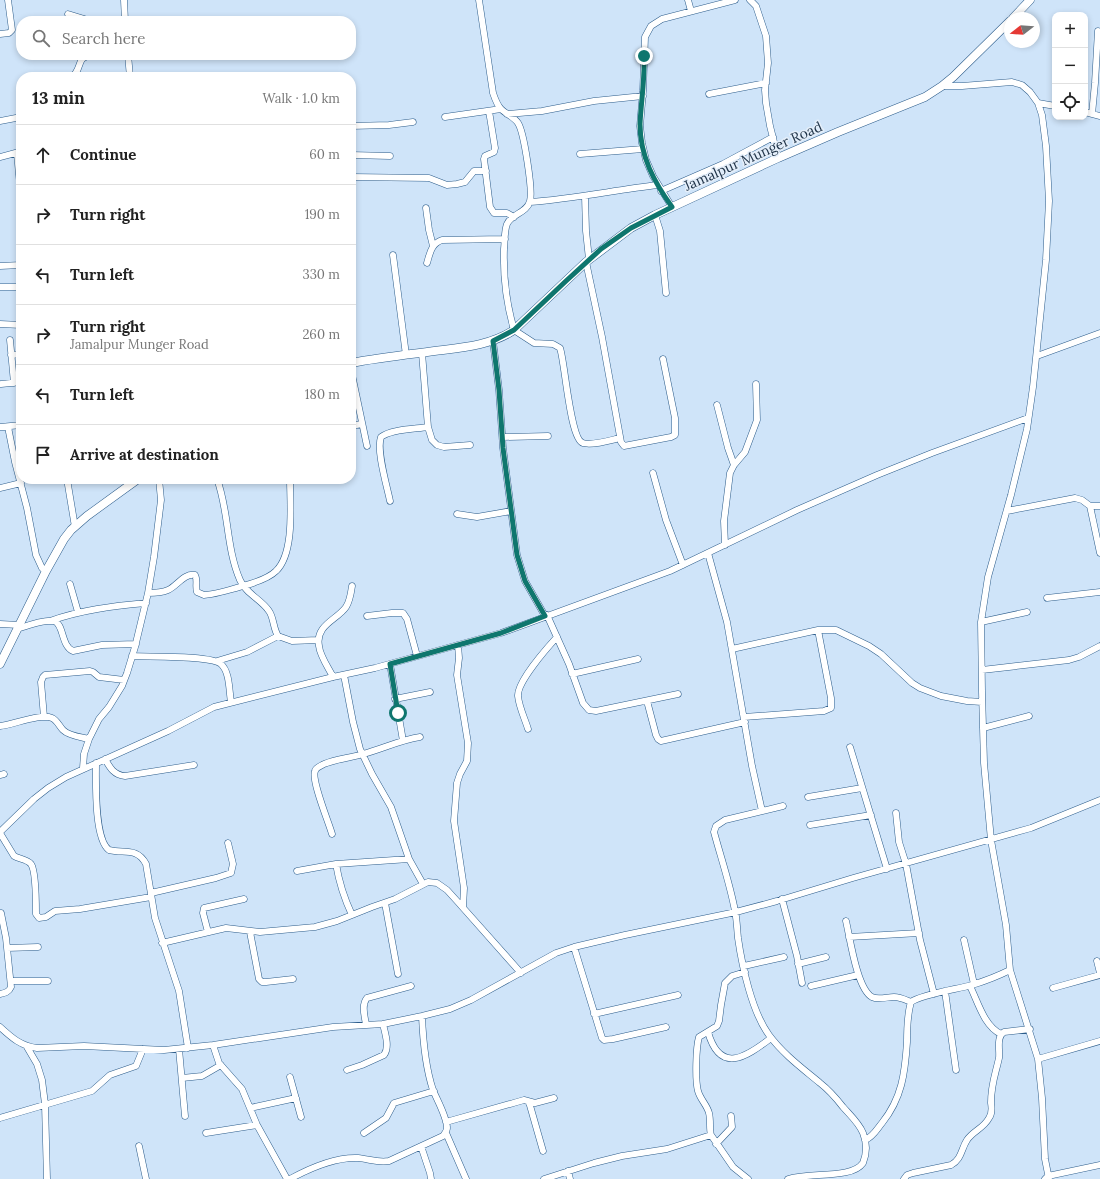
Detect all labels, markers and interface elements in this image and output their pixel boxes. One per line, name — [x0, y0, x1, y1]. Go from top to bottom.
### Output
north arrow — [1004, 12, 1040, 48]
map controls — [1052, 12, 1088, 120]
button: + — [1052, 12, 1088, 48]
search box — [16, 16, 356, 60]
icon: search — [30, 27, 52, 49]
text: Search here — [62, 29, 145, 48]
route end — [635, 47, 653, 65]
button: − — [1052, 48, 1088, 84]
button: locate — [1052, 84, 1088, 120]
text: 13 min — [32, 87, 85, 109]
text: Walk · 1.0 km — [262, 90, 340, 107]
street label: Jamalpur Munger Road — [680, 117, 825, 195]
icon: ahead — [32, 144, 54, 166]
text: Continue — [70, 145, 136, 164]
text: 60 m — [309, 146, 340, 163]
icon: right — [32, 204, 54, 226]
text: Turn right — [70, 205, 146, 224]
text: 190 m — [305, 206, 340, 223]
icon: left — [32, 264, 54, 286]
text: Turn left — [70, 265, 134, 284]
text: 330 m — [302, 266, 340, 283]
text: Turn right — [70, 317, 146, 336]
icon: right — [32, 324, 54, 346]
text: 260 m — [302, 326, 340, 343]
text: Jamalpur Munger Road — [70, 336, 209, 353]
icon: left — [32, 384, 54, 406]
text: Turn left — [70, 385, 134, 404]
text: 180 m — [305, 386, 340, 403]
icon: arrive — [32, 444, 54, 466]
text: Arrive at destination — [70, 445, 219, 464]
route start — [389, 704, 407, 722]

